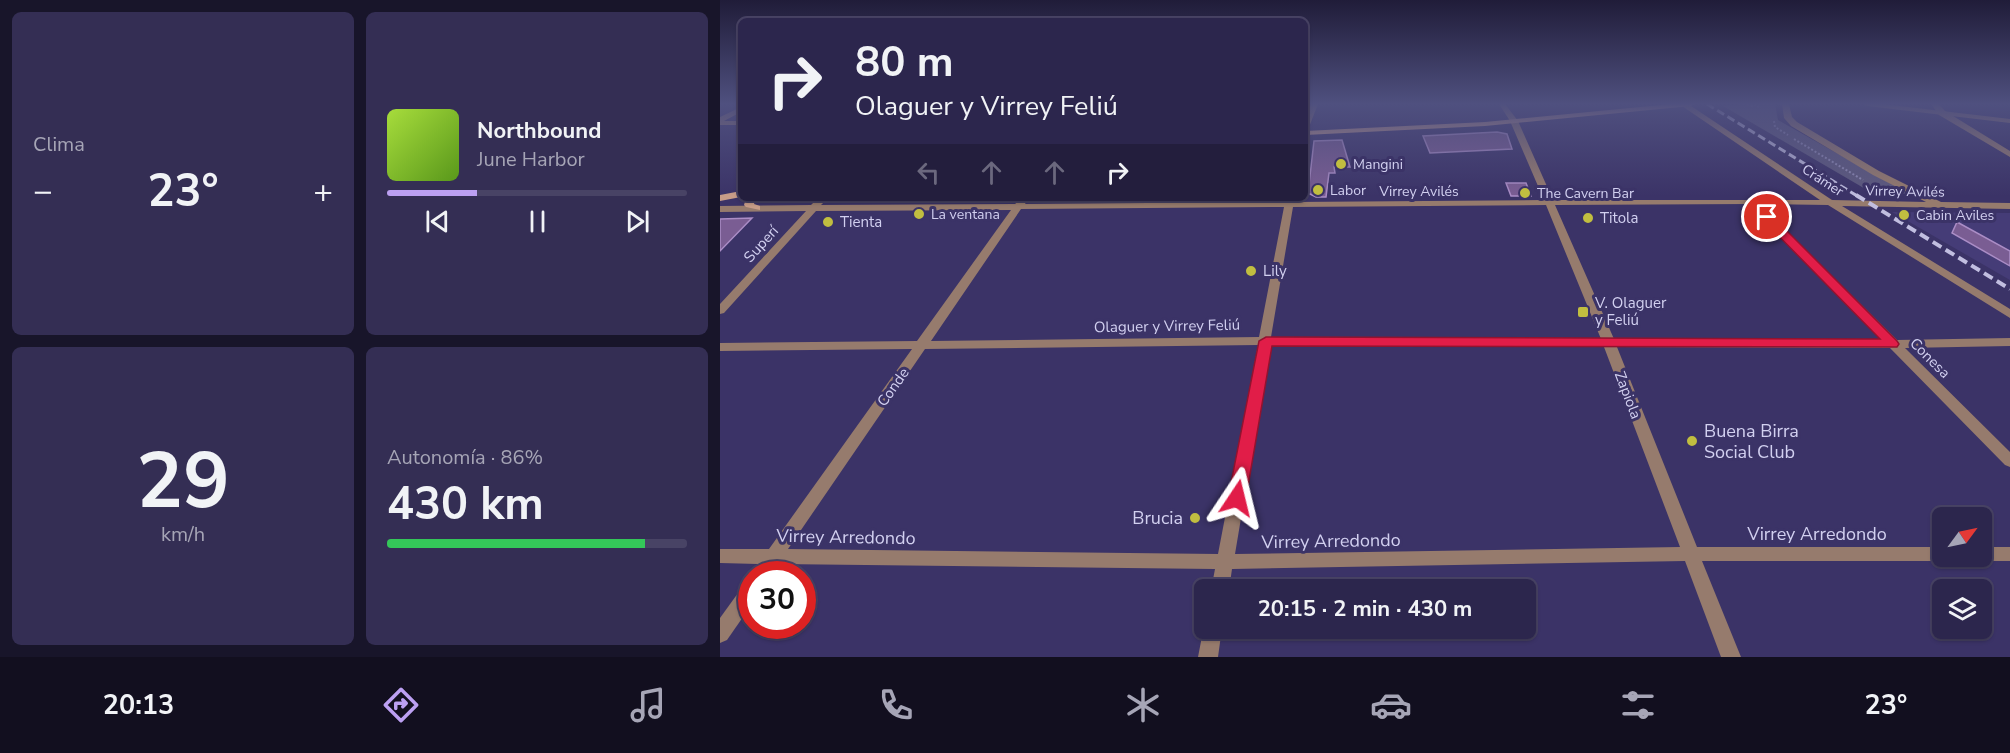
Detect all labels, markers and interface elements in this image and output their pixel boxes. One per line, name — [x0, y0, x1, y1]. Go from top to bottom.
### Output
text: 80 m — [855, 34, 954, 91]
icon: right — [756, 42, 834, 120]
text: Olaguer y Virrey Feliú — [855, 88, 1118, 125]
text: Northbound — [477, 116, 601, 146]
text: Clima — [33, 131, 85, 158]
text: June Harbor — [477, 146, 585, 173]
place label: Mangini — [1353, 155, 1403, 174]
icon: left — [912, 156, 945, 189]
icon: ahead — [975, 156, 1008, 189]
icon: ahead — [1038, 156, 1071, 189]
icon: right — [1101, 156, 1134, 189]
marker: Mangini — [1334, 157, 1348, 171]
street label: Crámer — [1798, 160, 1847, 201]
text: 23° — [147, 161, 219, 222]
text: − — [33, 169, 53, 214]
text: + — [313, 169, 333, 214]
place label: Labor — [1330, 181, 1366, 200]
street label: Virrey Avilés — [1864, 181, 1945, 202]
street label: Virrey Avilés — [1378, 182, 1459, 201]
marker: Labor — [1311, 183, 1325, 197]
place label: The Cavern Bar — [1537, 184, 1634, 203]
marker: The Cavern Bar — [1518, 186, 1532, 200]
pin — [1741, 191, 1792, 242]
icon: arrive — [1750, 200, 1783, 233]
icon: previous — [421, 205, 454, 238]
icon: pause — [521, 205, 554, 238]
icon: next — [621, 205, 654, 238]
place label: La ventana — [931, 205, 1000, 224]
place label: Cabin Aviles — [1916, 206, 1994, 225]
marker: La ventana — [912, 207, 926, 221]
place label: Titola — [1600, 208, 1638, 228]
marker: Cabin Aviles — [1897, 208, 1911, 222]
marker: Titola — [1581, 211, 1595, 225]
place label: Tienta — [840, 212, 882, 232]
marker: Tienta — [821, 215, 835, 229]
street label: Superí — [739, 220, 784, 267]
place label: Lily — [1263, 261, 1287, 281]
marker: Lily — [1244, 264, 1258, 278]
place label: V. Olaguer y Feliú — [1594, 293, 1667, 330]
marker: V. Olaguer y Feliú — [1576, 305, 1590, 319]
street label: Olaguer y Virrey Feliú — [1094, 315, 1240, 337]
street label: Conesa — [1905, 333, 1955, 383]
street label: Conde — [872, 364, 914, 410]
street label: Zapiola — [1610, 368, 1646, 422]
place label: Buena Birra Social Club — [1704, 419, 1799, 464]
text: 29 — [136, 428, 230, 535]
marker: Buena Birra Social Club — [1685, 434, 1699, 448]
text: Autonomía · 86% — [387, 444, 543, 471]
position arrow — [1205, 466, 1269, 530]
text: 430 km — [387, 474, 544, 535]
place label: Brucia — [1132, 506, 1183, 530]
north arrow — [1932, 507, 1992, 567]
map controls — [1932, 507, 1992, 639]
marker: Brucia — [1188, 511, 1202, 525]
text: km/h — [161, 521, 205, 548]
street label: Virrey Arredondo — [1746, 522, 1887, 546]
street label: Virrey Arredondo — [775, 524, 916, 550]
street label: Virrey Arredondo — [1260, 528, 1401, 554]
speed limit sign: 30 — [738, 561, 816, 639]
button: layers — [1932, 579, 1992, 639]
text: 20:15 · 2 min · 430 m — [1258, 594, 1472, 624]
icon: directions — [380, 684, 422, 726]
icon: music — [627, 684, 669, 726]
icon: phone — [875, 684, 917, 726]
icon: climate — [1122, 684, 1164, 726]
icon: car — [1370, 684, 1412, 726]
icon: filters — [1617, 684, 1659, 726]
text: 20:13 — [103, 687, 174, 724]
text: 23° — [1865, 687, 1907, 724]

